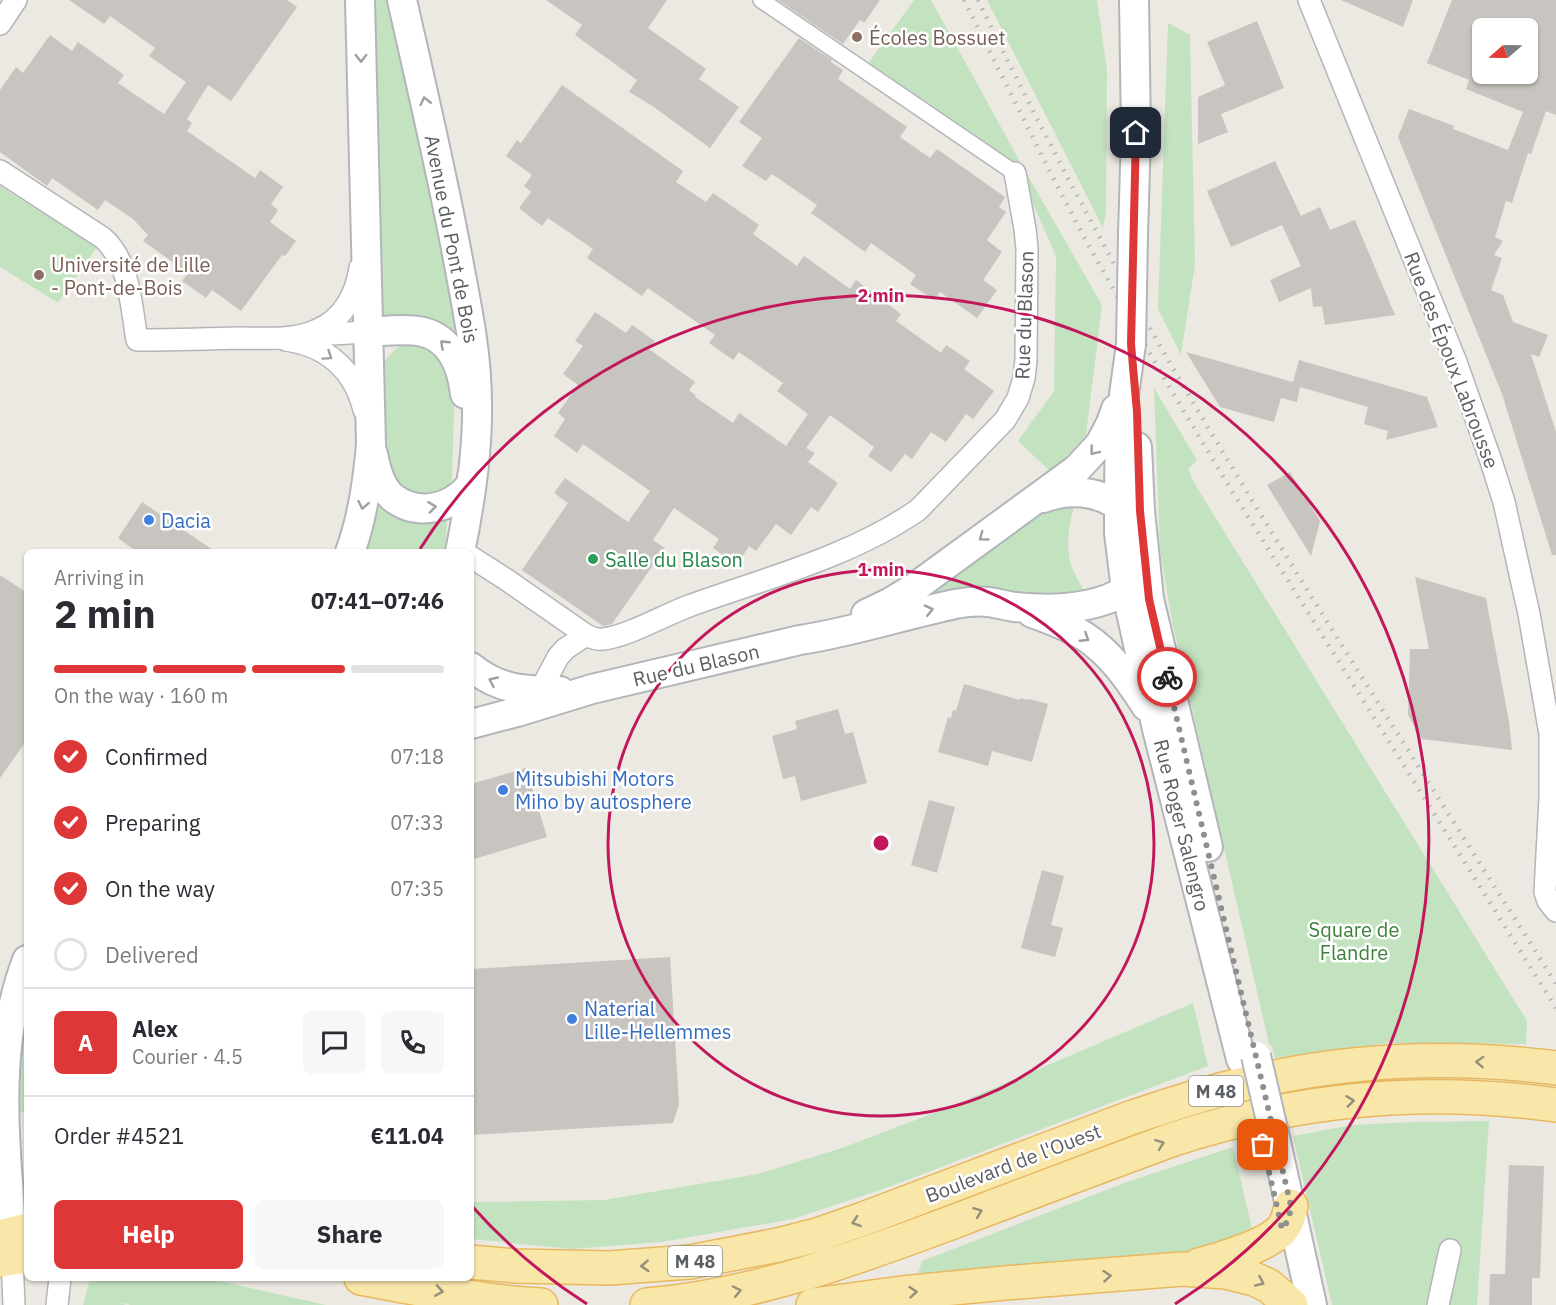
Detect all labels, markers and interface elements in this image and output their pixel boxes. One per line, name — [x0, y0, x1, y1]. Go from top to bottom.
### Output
north arrow — [1472, 18, 1538, 84]
map controls — [1472, 18, 1538, 84]
place label: Écoles Bossuet — [869, 24, 1005, 51]
marker: Écoles Bossuet — [850, 30, 864, 44]
one-way arrow — [355, 54, 368, 63]
one-way arrow — [419, 96, 432, 106]
pin — [1110, 107, 1161, 158]
icon: home — [1119, 116, 1152, 149]
street label: Avenue du Pont de Bois — [419, 133, 485, 345]
street label: Rue des Époux Labrousse — [1398, 248, 1506, 472]
street label: Rue du Blason — [1008, 250, 1040, 380]
place label: Université de Lille - Pont-de-Bois — [51, 251, 210, 301]
marker: Université de Lille - Pont-de-Bois — [32, 268, 46, 282]
text: 2 min — [857, 284, 905, 307]
one-way arrow — [440, 340, 450, 351]
one-way arrow — [321, 349, 332, 360]
one-way arrow — [1091, 444, 1102, 455]
one-way arrow — [357, 500, 370, 510]
one-way arrow — [427, 502, 436, 514]
place label: Dacia — [161, 507, 211, 534]
marker: Dacia — [142, 513, 156, 527]
one-way arrow — [979, 530, 990, 541]
place label: Salle du Blason — [605, 546, 743, 573]
marker: Salle du Blason — [586, 552, 600, 566]
text: 1 min — [857, 558, 905, 581]
text: Arriving in — [54, 564, 144, 591]
text: 07:41–07:46 — [311, 586, 444, 615]
text: 2 min — [54, 588, 156, 639]
one-way arrow — [924, 604, 934, 617]
one-way arrow — [1079, 631, 1090, 642]
street label: Rue du Blason — [630, 637, 762, 693]
courier — [1137, 647, 1197, 707]
icon: bike — [1151, 661, 1184, 694]
one-way arrow — [489, 676, 500, 688]
text: On the way · 160 m — [54, 682, 228, 709]
street label: Rue Roger Salengro — [1148, 736, 1216, 914]
icon: check — [54, 740, 87, 773]
text: Confirmed — [105, 742, 208, 771]
text: 07:18 — [390, 743, 444, 770]
place label: Mitsubishi Motors Miho by autosphere — [515, 765, 692, 815]
marker: Mitsubishi Motors Miho by autosphere — [496, 783, 510, 797]
icon: check — [54, 806, 87, 839]
text: Preparing — [105, 808, 200, 837]
text: 07:33 — [390, 809, 444, 836]
centre of rings — [871, 833, 891, 853]
icon: check — [54, 872, 87, 905]
text: On the way — [105, 874, 215, 903]
text: 07:35 — [390, 875, 444, 902]
park label: Square de Flandre — [1309, 916, 1399, 966]
text: Delivered — [105, 940, 199, 969]
place label: Naterial Lille-Hellemmes — [584, 995, 731, 1045]
button: chat — [303, 1011, 366, 1074]
button: phone — [381, 1011, 444, 1074]
marker: Naterial Lille-Hellemmes — [565, 1012, 579, 1026]
text: Alex — [132, 1014, 178, 1043]
text: A — [78, 1028, 93, 1057]
text: Courier · 4.5 — [132, 1043, 243, 1070]
one-way arrow — [1475, 1056, 1484, 1069]
road number: M 48 — [1189, 1076, 1243, 1106]
one-way arrow — [1345, 1095, 1355, 1108]
street label: Boulevard de l'Ouest — [921, 1117, 1105, 1209]
pin — [1237, 1119, 1288, 1170]
text: Order #4521 — [54, 1121, 184, 1150]
text: €11.04 — [371, 1121, 444, 1150]
icon: bag — [1246, 1128, 1279, 1161]
one-way arrow — [1154, 1139, 1165, 1151]
button: Help — [54, 1200, 243, 1269]
button: Share — [255, 1200, 444, 1269]
one-way arrow — [972, 1207, 982, 1220]
one-way arrow — [851, 1214, 862, 1227]
road number: M 48 — [668, 1246, 722, 1276]
one-way arrow — [640, 1259, 650, 1272]
one-way arrow — [1103, 1270, 1112, 1283]
one-way arrow — [1254, 1275, 1265, 1287]
one-way arrow — [435, 1285, 444, 1297]
one-way arrow — [732, 1285, 742, 1298]
one-way arrow — [908, 1286, 917, 1299]

